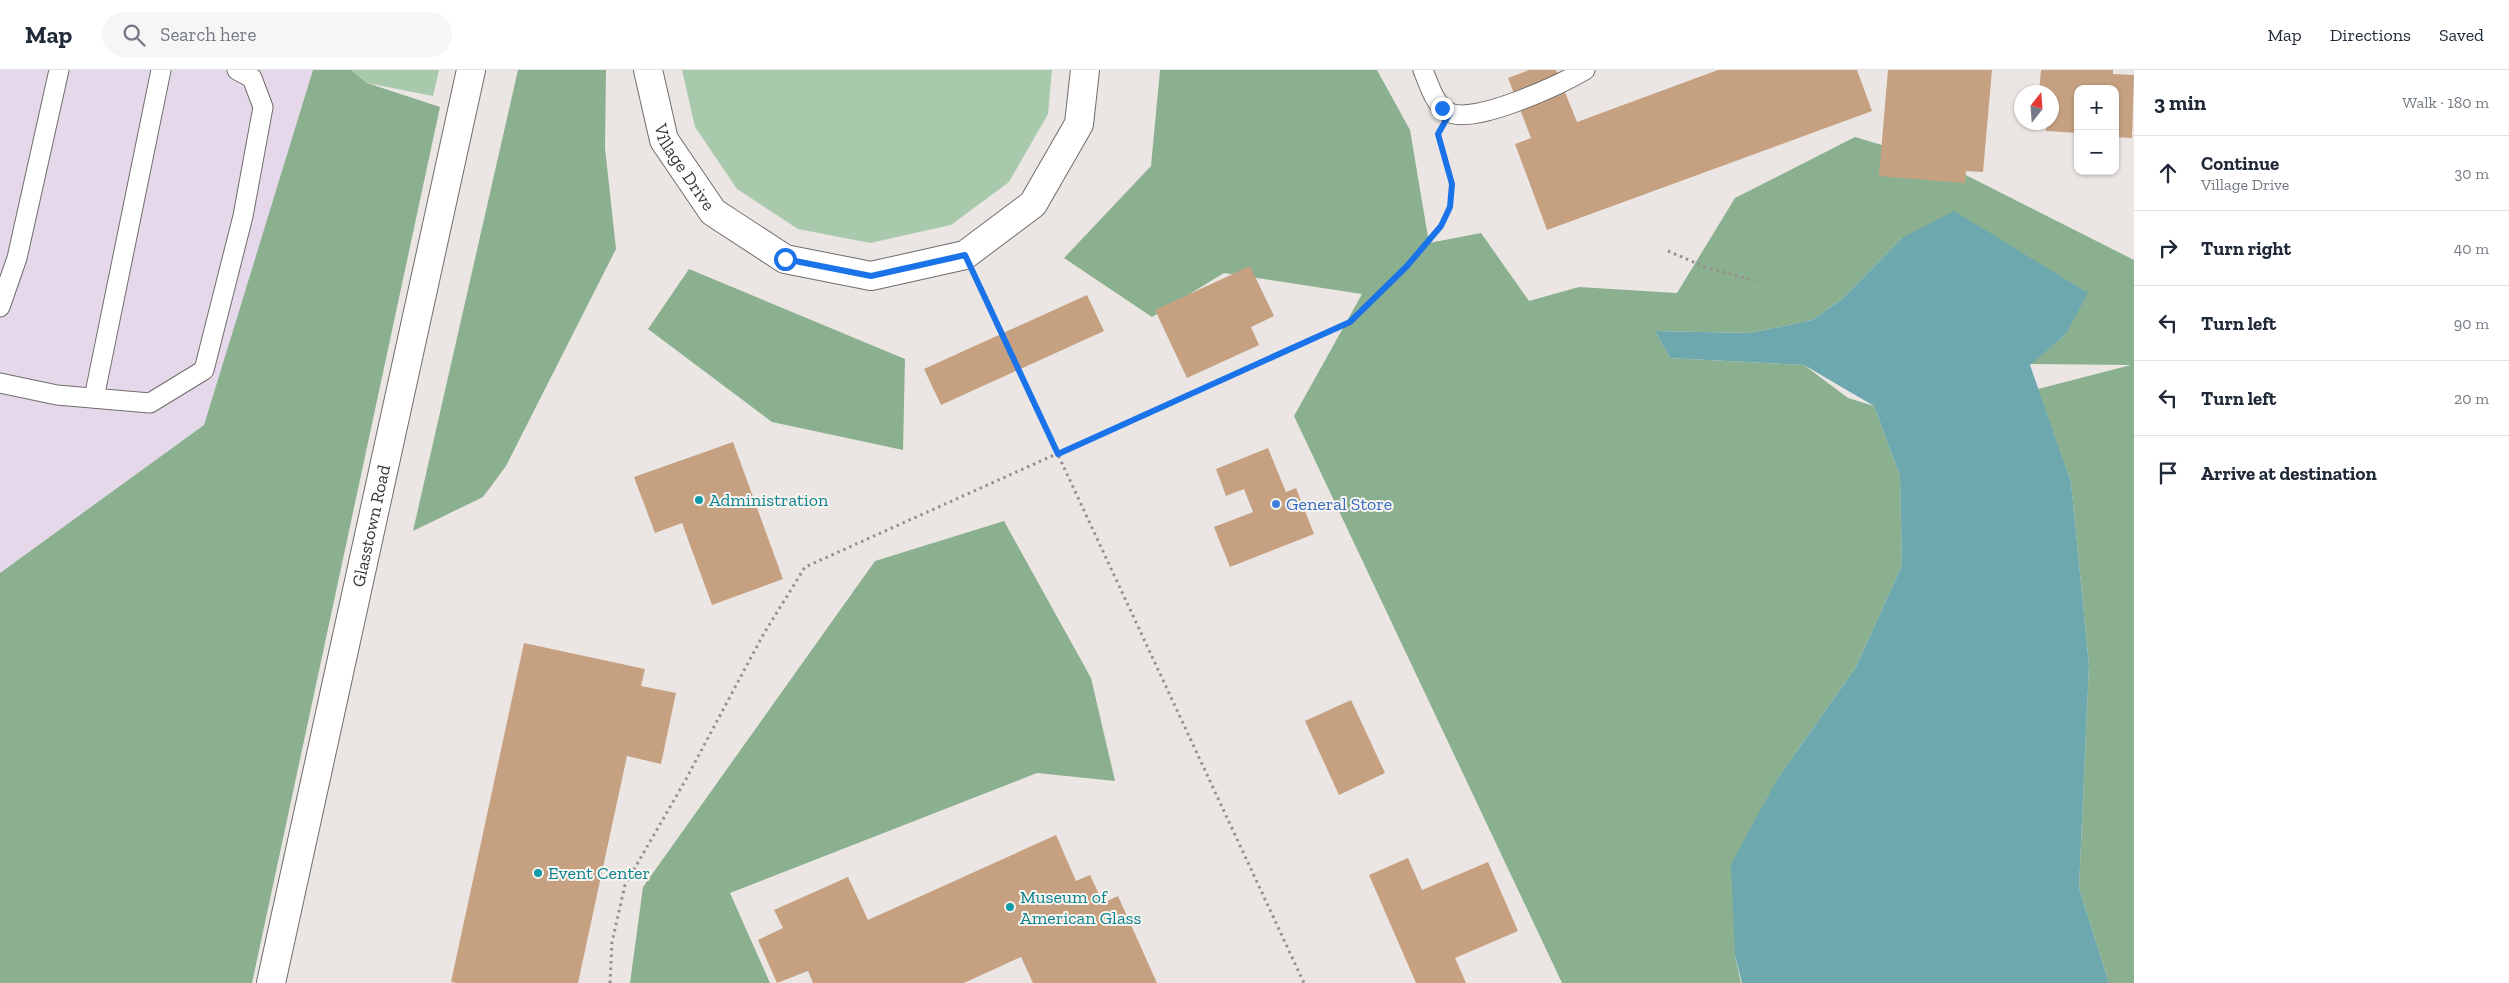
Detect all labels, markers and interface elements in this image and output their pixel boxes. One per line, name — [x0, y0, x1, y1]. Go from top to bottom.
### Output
search box — [102, 12, 452, 57]
text: Map — [25, 20, 72, 49]
icon: search — [120, 21, 148, 49]
text: Search here — [160, 23, 257, 46]
text: Map — [2267, 24, 2302, 46]
text: Directions — [2330, 24, 2411, 46]
text: Saved — [2439, 24, 2484, 46]
north arrow — [2014, 85, 2059, 130]
map controls — [2074, 85, 2119, 175]
button: + — [2074, 85, 2119, 130]
text: 3 min — [2154, 90, 2206, 115]
text: Walk · 180 m — [2402, 93, 2489, 112]
route end — [1431, 97, 1454, 120]
street label: Village Drive — [649, 120, 720, 215]
button: − — [2074, 130, 2119, 175]
text: Continue — [2201, 152, 2279, 175]
icon: ahead — [2154, 159, 2182, 187]
text: 30 m — [2455, 164, 2489, 183]
text: Village Drive — [2201, 175, 2289, 194]
icon: right — [2154, 234, 2182, 262]
text: Turn right — [2201, 237, 2291, 260]
text: 40 m — [2454, 239, 2489, 258]
route start — [774, 248, 797, 271]
icon: left — [2154, 309, 2182, 337]
text: Turn left — [2201, 312, 2276, 335]
text: 90 m — [2454, 314, 2489, 333]
icon: left — [2154, 384, 2182, 412]
text: Turn left — [2201, 387, 2276, 410]
text: 20 m — [2454, 389, 2489, 408]
icon: arrive — [2154, 459, 2182, 487]
text: Arrive at destination — [2201, 462, 2377, 485]
street label: Glasstown Road — [347, 463, 395, 589]
place label: Administration — [709, 489, 829, 511]
place label: General Store — [1286, 493, 1392, 515]
marker: Administration — [693, 494, 705, 506]
marker: General Store — [1270, 498, 1282, 510]
place label: Event Center — [548, 862, 650, 884]
marker: Event Center — [532, 867, 544, 879]
place label: Museum of American Glass — [1020, 886, 1141, 929]
marker: Museum of American Glass — [1004, 901, 1016, 913]

